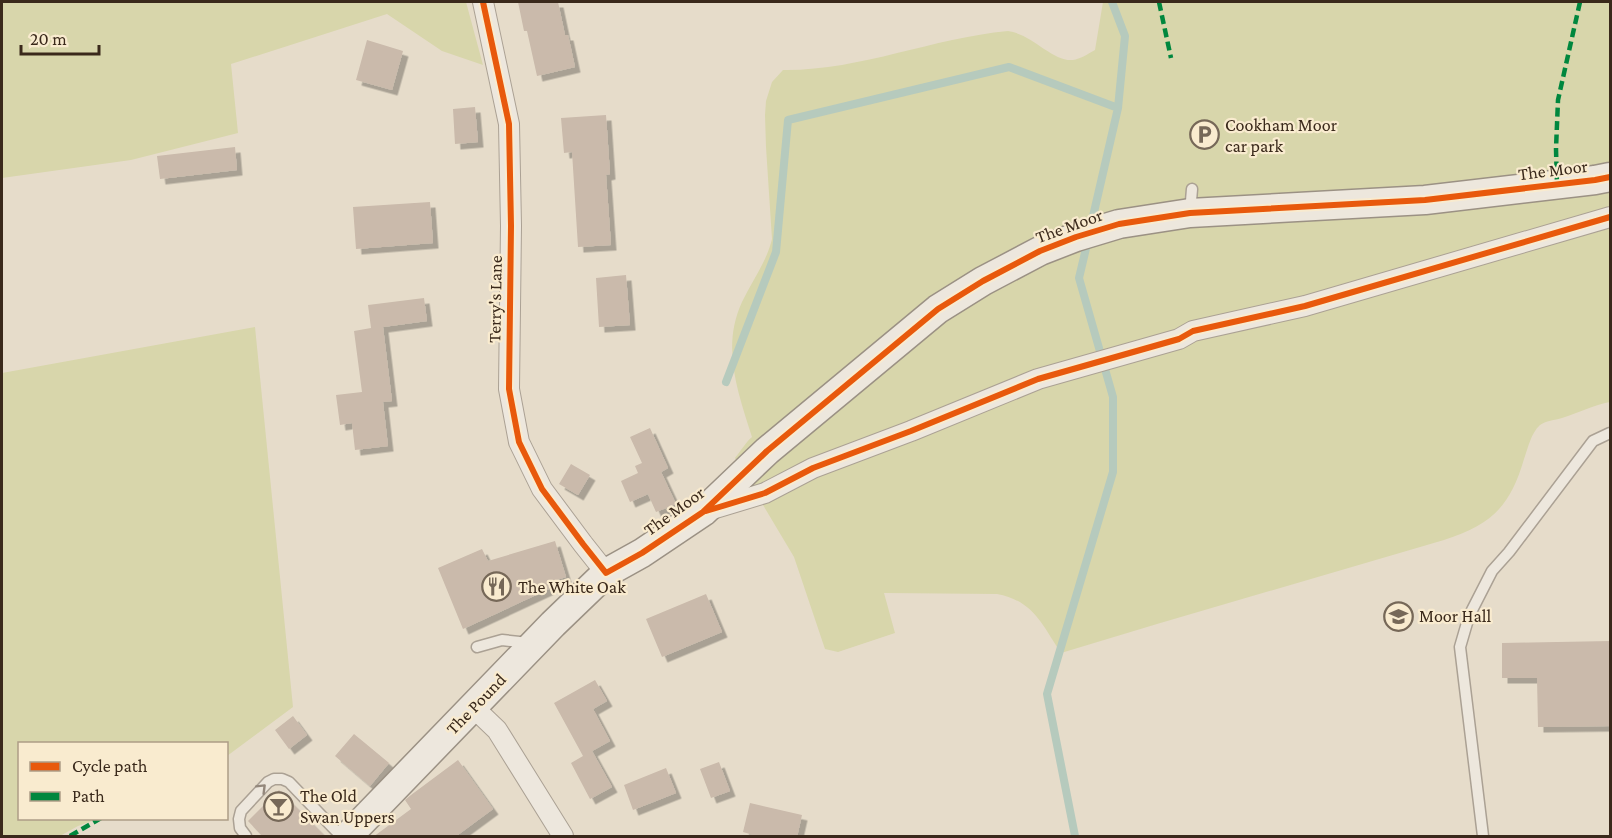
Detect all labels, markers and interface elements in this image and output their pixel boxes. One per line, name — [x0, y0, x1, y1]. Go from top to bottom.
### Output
scale bar — [21, 18, 99, 56]
text: 20 m — [30, 29, 67, 49]
place label: Cookham Moor car park — [1225, 115, 1338, 156]
parking icon: Cookham Moor car park — [1188, 119, 1220, 151]
street label: The Moor — [1517, 156, 1590, 184]
street label: The Moor — [1033, 204, 1106, 247]
street label: Terry's Lane — [484, 255, 506, 343]
street label: The Moor — [640, 482, 709, 540]
restaurant icon: The White Oak — [481, 571, 513, 603]
place label: The White Oak — [518, 577, 626, 597]
school or university icon: Moor Hall — [1382, 600, 1414, 632]
place label: Moor Hall — [1419, 606, 1491, 626]
street label: The Pound — [442, 669, 510, 739]
legend — [18, 742, 228, 820]
text: Cycle path — [72, 756, 148, 776]
one-way arrow — [255, 785, 266, 795]
text: Path — [72, 786, 105, 806]
place label: The Old Swan Uppers — [300, 786, 395, 827]
bar icon: The Old Swan Uppers — [263, 790, 295, 822]

